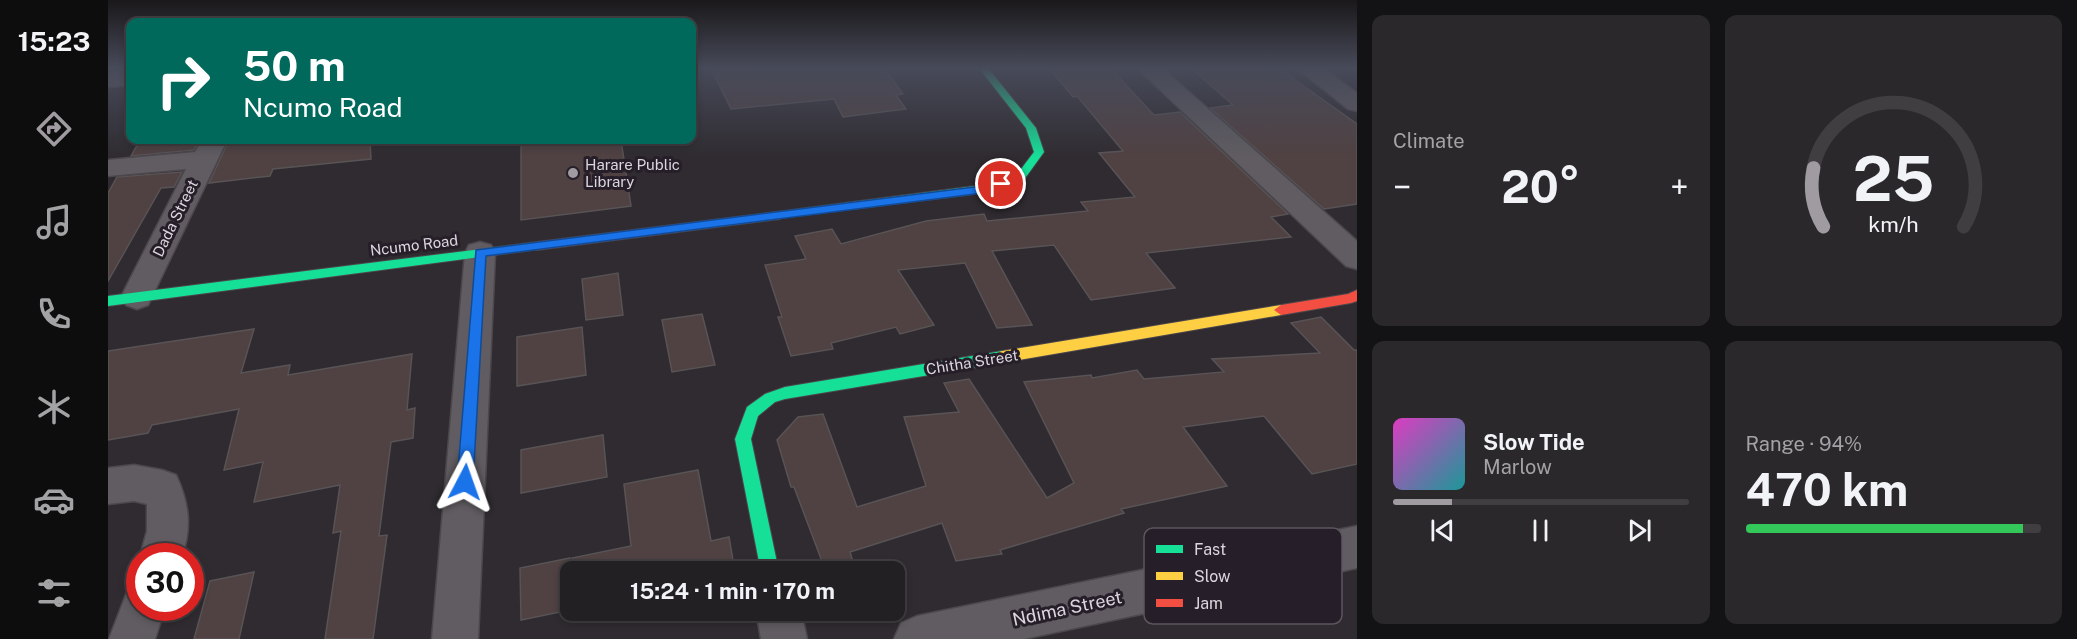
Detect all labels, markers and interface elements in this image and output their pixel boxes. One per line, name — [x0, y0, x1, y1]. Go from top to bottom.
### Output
text: 15:23 — [18, 25, 90, 57]
text: 50 m — [243, 41, 346, 90]
icon: right — [144, 42, 222, 120]
text: Ncumo Road — [243, 91, 403, 123]
icon: directions — [33, 108, 75, 150]
text: Climate — [1393, 129, 1465, 153]
text: 25 — [1852, 142, 1934, 215]
place label: Harare Public Library — [585, 156, 680, 190]
pin — [975, 158, 1026, 209]
text: 20° — [1501, 160, 1580, 213]
marker: Harare Public Library — [566, 166, 580, 180]
icon: arrive — [984, 167, 1017, 200]
text: − — [1393, 168, 1411, 206]
text: + — [1670, 168, 1688, 206]
street label: Dada Street — [149, 177, 201, 259]
icon: music — [33, 201, 75, 243]
text: km/h — [1868, 213, 1918, 238]
street label: Ncumo Road — [369, 231, 459, 259]
icon: phone — [33, 293, 75, 335]
street label: Chitha Street — [925, 346, 1019, 378]
icon: climate — [33, 386, 75, 428]
text: Slow Tide — [1483, 429, 1585, 455]
text: Range · 94% — [1746, 432, 1862, 456]
position arrow — [433, 450, 497, 514]
text: Marlow — [1483, 455, 1552, 479]
text: 470 km — [1746, 463, 1908, 516]
icon: car — [33, 479, 75, 521]
icon: previous — [1426, 514, 1459, 547]
icon: pause — [1524, 514, 1557, 547]
icon: next — [1623, 514, 1656, 547]
legend — [1144, 528, 1342, 624]
text: Fast — [1194, 540, 1226, 559]
speed limit sign: 30 — [126, 543, 204, 621]
text: Slow — [1194, 567, 1231, 586]
icon: filters — [33, 572, 75, 614]
text: 15:24 · 1 min · 170 m — [630, 578, 835, 604]
street label: Ndima Street — [1010, 586, 1124, 630]
text: Jam — [1194, 594, 1223, 613]

